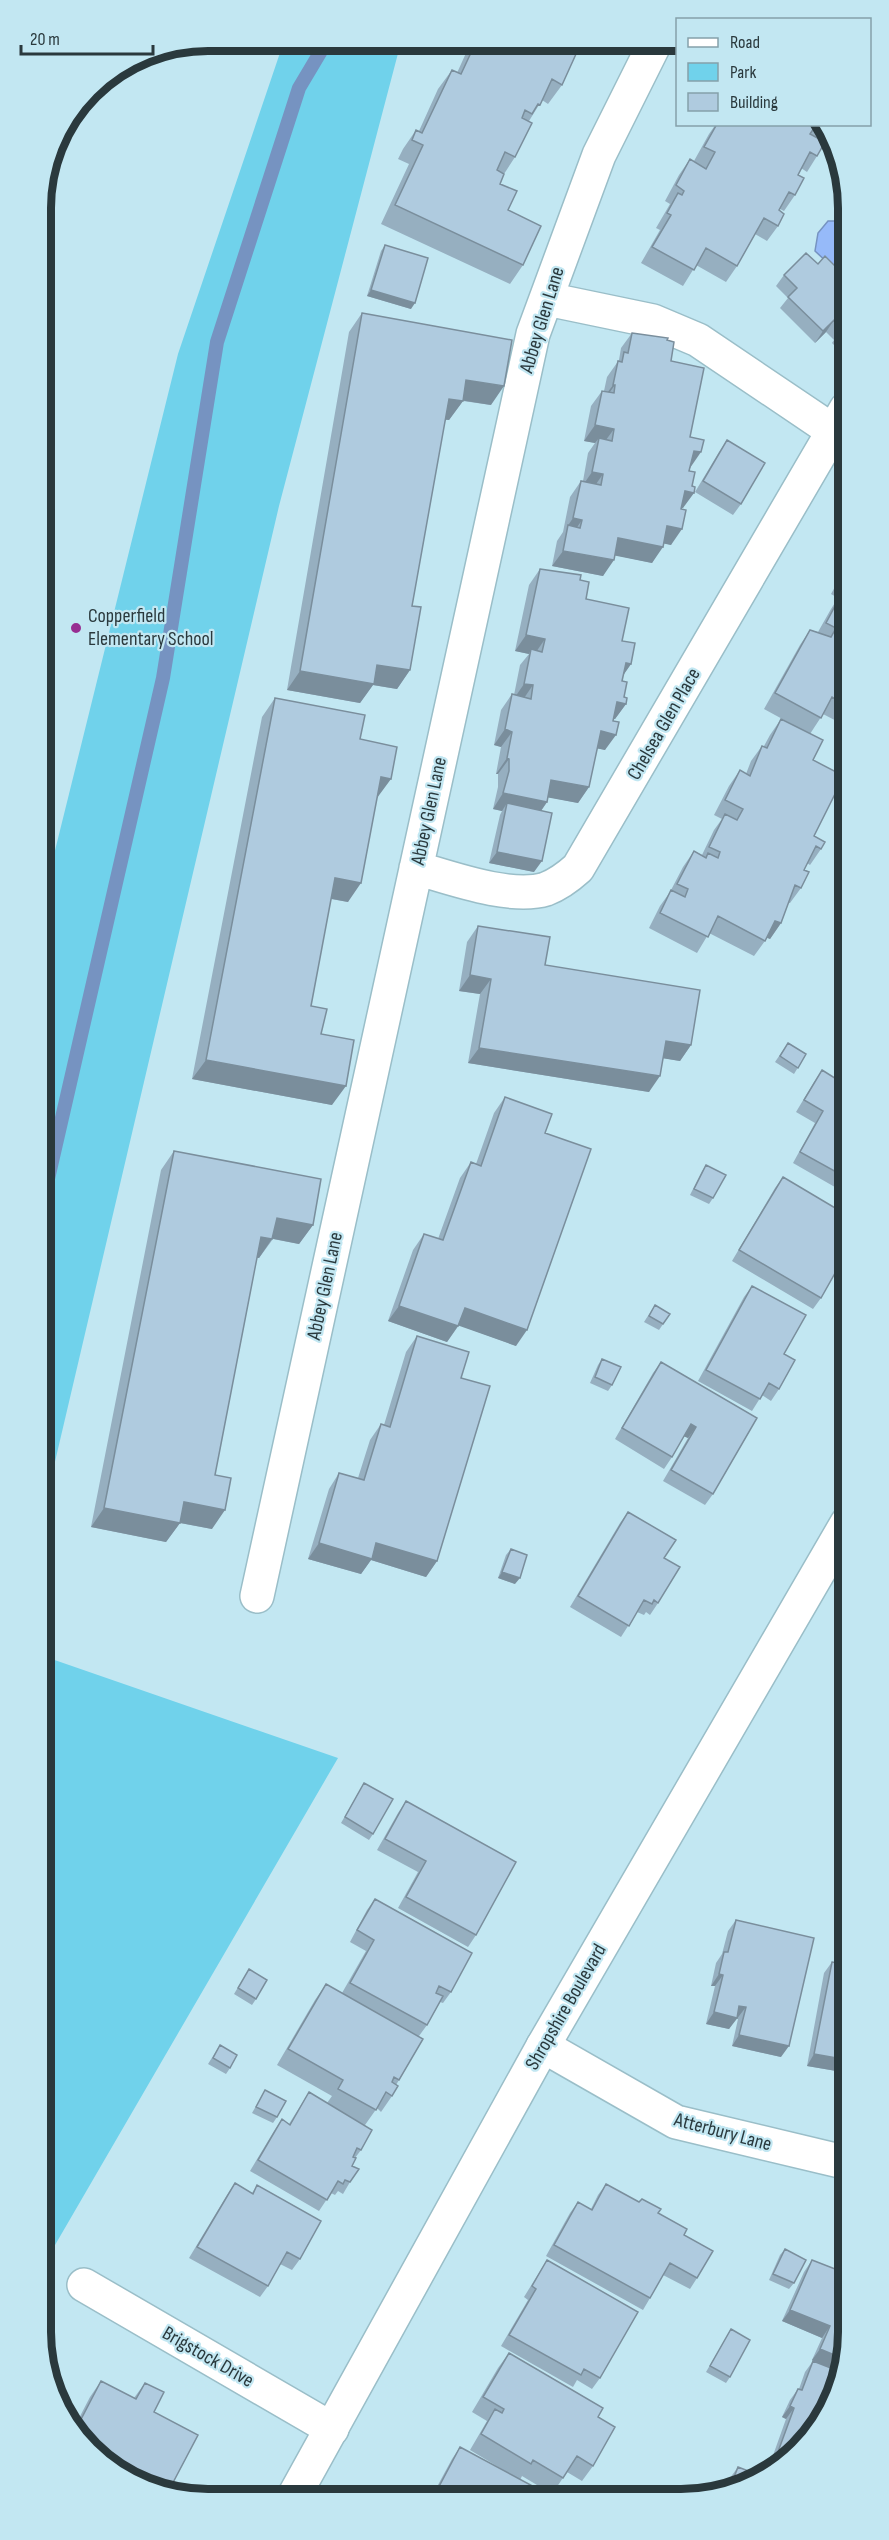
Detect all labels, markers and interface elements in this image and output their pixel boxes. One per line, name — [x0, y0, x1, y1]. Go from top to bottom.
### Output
scale bar — [21, 18, 153, 56]
legend — [676, 18, 871, 126]
text: 20 m — [30, 29, 60, 50]
text: Road — [730, 32, 760, 53]
text: Park — [730, 62, 756, 83]
text: Building — [730, 92, 778, 113]
street label: Abbey Glen Lane — [514, 264, 569, 377]
place label: Copperfield Elementary School — [88, 604, 214, 651]
marker: Copperfield Elementary School — [69, 621, 83, 635]
street label: Chelsea Glen Place — [622, 664, 706, 784]
street label: Abbey Glen Lane — [406, 755, 452, 868]
street label: Abbey Glen Lane — [302, 1230, 348, 1343]
street label: Shropshire Boulevard — [520, 1940, 612, 2074]
street label: Atterbury Lane — [671, 2107, 774, 2156]
street label: Brigstock Drive — [158, 2321, 258, 2393]

